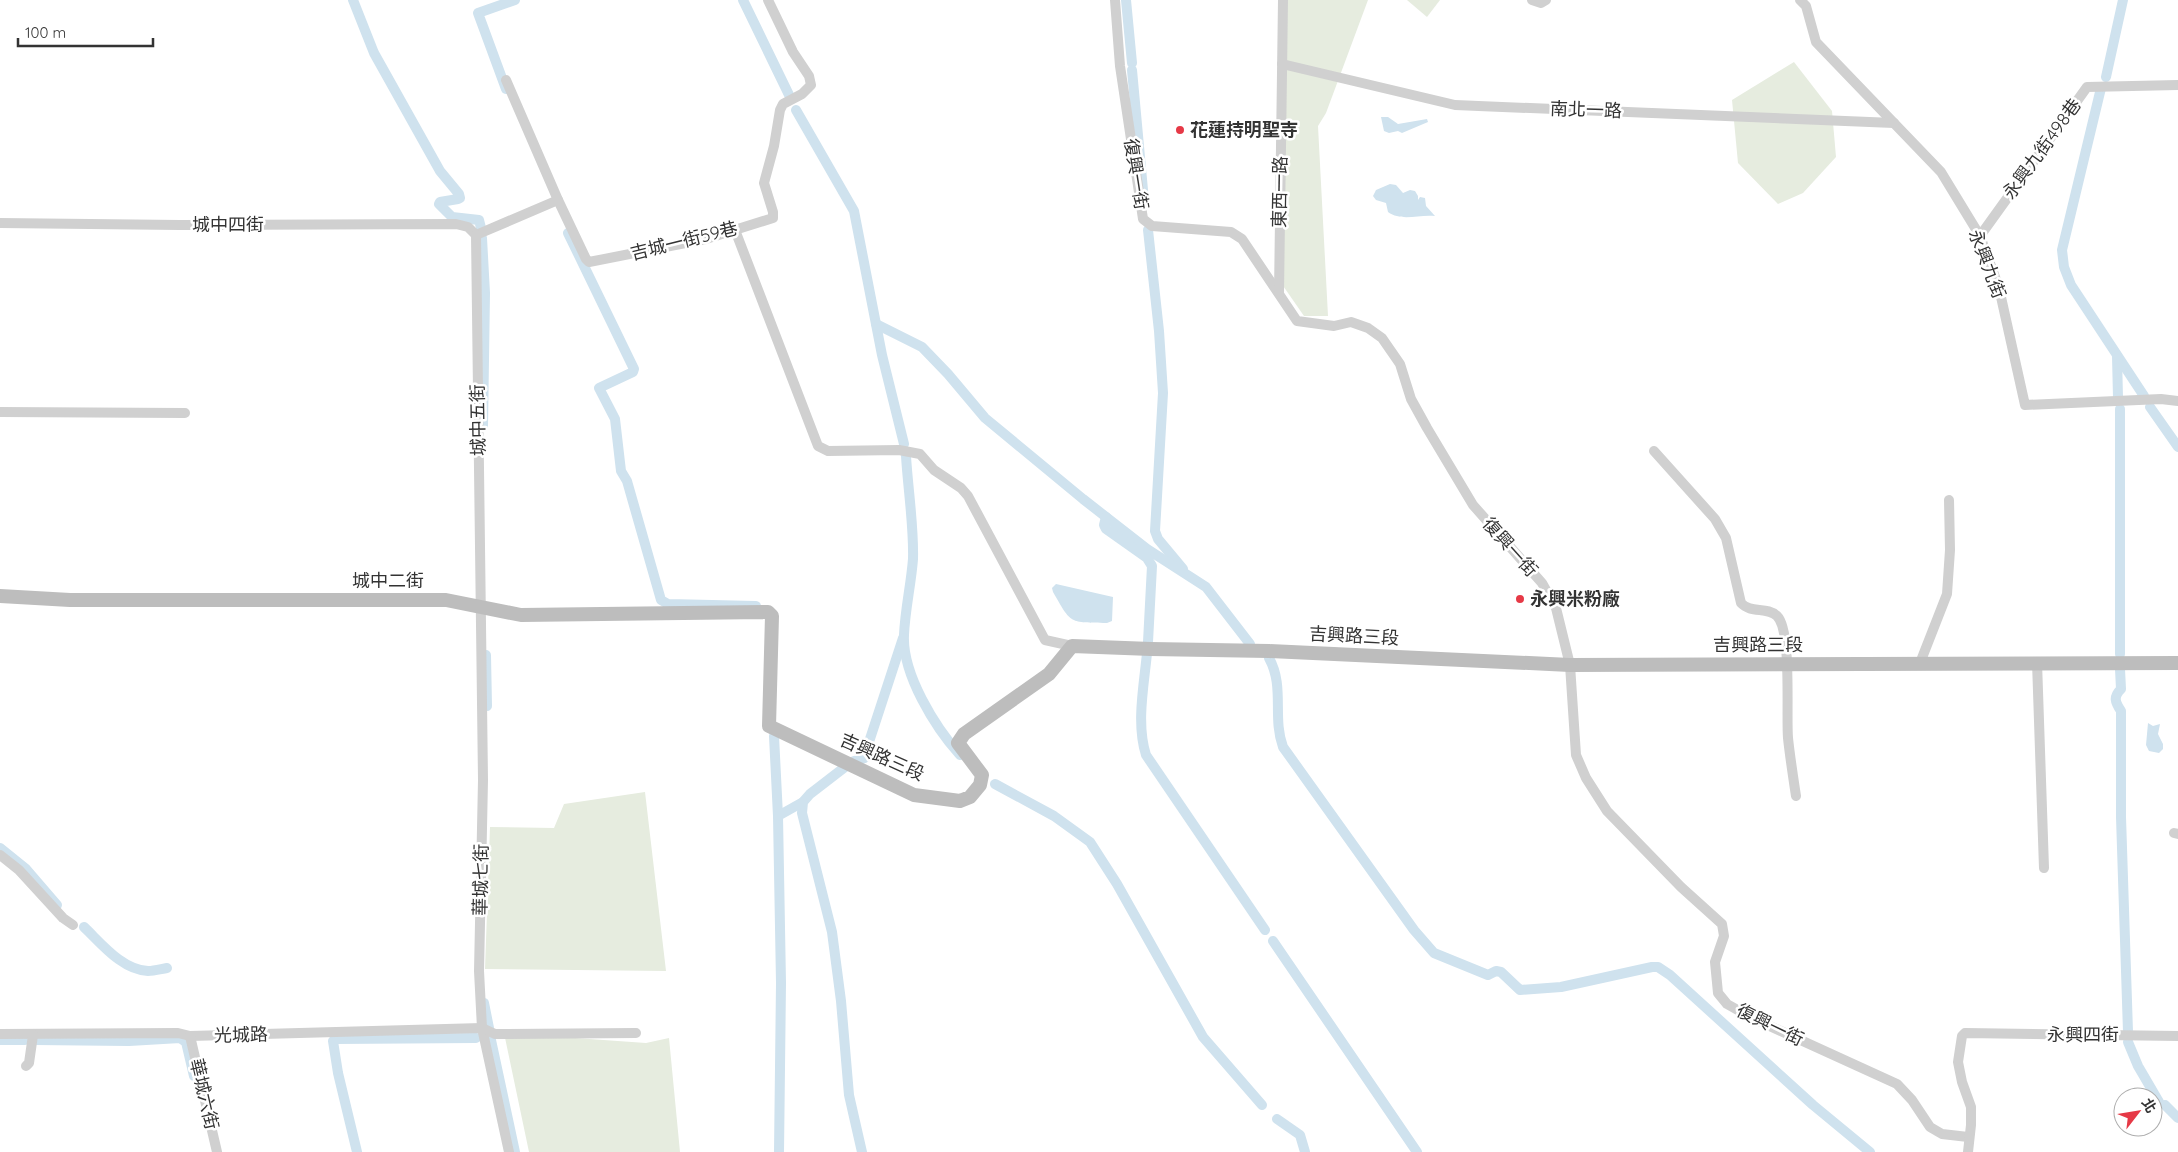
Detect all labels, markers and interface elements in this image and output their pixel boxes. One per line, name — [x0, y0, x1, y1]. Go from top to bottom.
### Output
scale bar — [18, 15, 152, 47]
text: 100 m — [25, 23, 66, 42]
street label: 永興九街498巷 — [1997, 94, 2086, 204]
street label: 南北一路 — [1550, 97, 1622, 122]
place label: 花蓮持明聖寺 — [1190, 118, 1298, 141]
marker: 花蓮持明聖寺 — [1174, 124, 1186, 136]
street label: 復興一街 — [1120, 137, 1153, 211]
street label: 東西一路 — [1267, 156, 1292, 228]
street label: 城中四街 — [192, 213, 264, 236]
street label: 吉城一街59巷 — [628, 216, 740, 265]
street label: 永興九街 — [1964, 226, 2011, 302]
street label: 城中五街 — [465, 384, 490, 456]
street label: 復興一街 — [1478, 512, 1543, 581]
street label: 城中二街 — [352, 569, 424, 592]
place label: 永興米粉廠 — [1530, 587, 1620, 610]
marker: 永興米粉廠 — [1514, 593, 1526, 605]
street label: 吉興路三段 — [1308, 622, 1400, 649]
street label: 吉興路三段 — [1713, 633, 1803, 656]
street label: 吉興路三段 — [836, 728, 928, 785]
street label: 華城七街 — [468, 844, 493, 916]
street label: 復興一街 — [1733, 998, 1808, 1051]
street label: 光城路 — [214, 1023, 268, 1046]
street label: 永興四街 — [2047, 1023, 2119, 1046]
street label: 華城六街 — [185, 1056, 224, 1132]
north arrow — [2113, 1087, 2163, 1137]
text: 北 — [2138, 1095, 2160, 1116]

